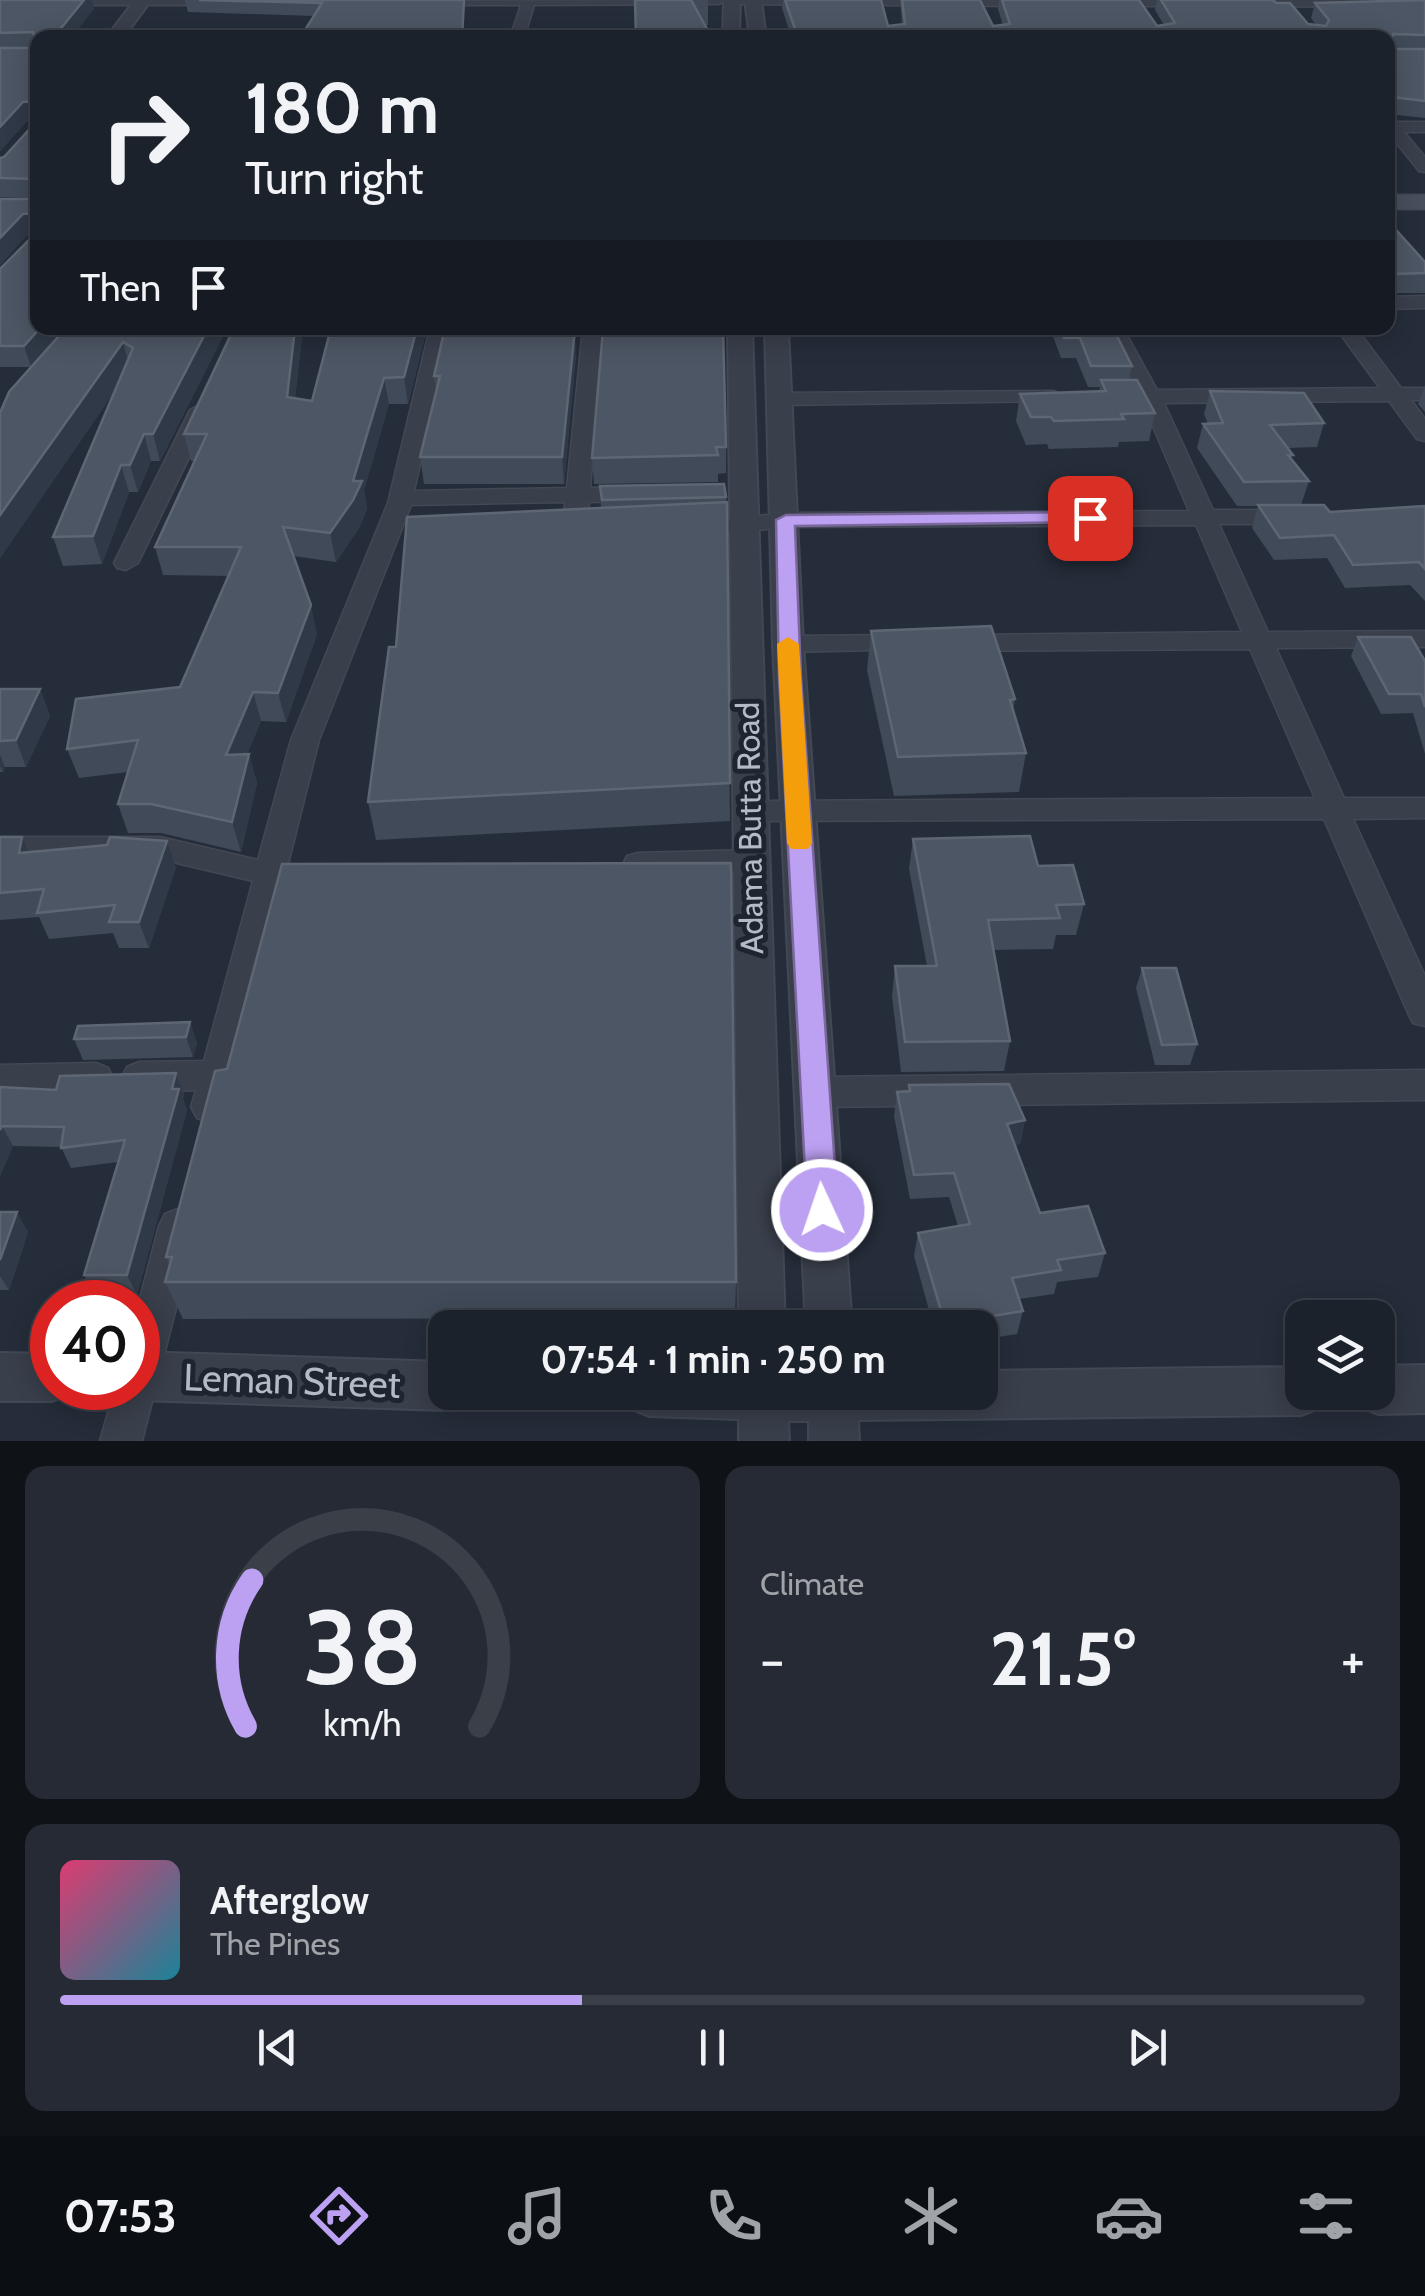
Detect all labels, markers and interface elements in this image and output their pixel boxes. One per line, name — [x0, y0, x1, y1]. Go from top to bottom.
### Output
text: 180 m — [245, 65, 439, 151]
icon: right — [80, 70, 210, 200]
text: Turn right — [245, 151, 424, 205]
icon: arrive — [181, 260, 236, 315]
text: Then — [80, 264, 161, 311]
pin — [1048, 476, 1133, 561]
icon: arrive — [1063, 491, 1118, 546]
street label: Adama Butta Road — [728, 702, 771, 955]
position arrow — [770, 1158, 874, 1262]
speed limit sign: 40 — [30, 1280, 160, 1410]
map controls — [1285, 1300, 1395, 1410]
button: layers — [1285, 1300, 1395, 1410]
text: 07:54 · 1 min · 250 m — [540, 1336, 886, 1383]
street label: Leman Street — [183, 1353, 402, 1408]
text: Climate — [760, 1564, 864, 1603]
text: 38 — [303, 1584, 422, 1710]
text: 21.5° — [990, 1613, 1135, 1704]
text: − — [760, 1626, 784, 1693]
text: + — [1341, 1626, 1365, 1693]
text: km/h — [323, 1702, 402, 1745]
text: Afterglow — [210, 1877, 369, 1924]
text: The Pines — [210, 1924, 340, 1963]
icon: previous — [250, 2020, 305, 2075]
icon: pause — [685, 2020, 740, 2075]
icon: next — [1120, 2020, 1175, 2075]
icon: directions — [304, 2181, 374, 2251]
icon: music — [502, 2181, 572, 2251]
icon: phone — [699, 2181, 769, 2251]
icon: climate — [896, 2181, 966, 2251]
icon: car — [1094, 2181, 1164, 2251]
icon: filters — [1291, 2181, 1361, 2251]
text: 07:53 — [64, 2189, 177, 2243]

